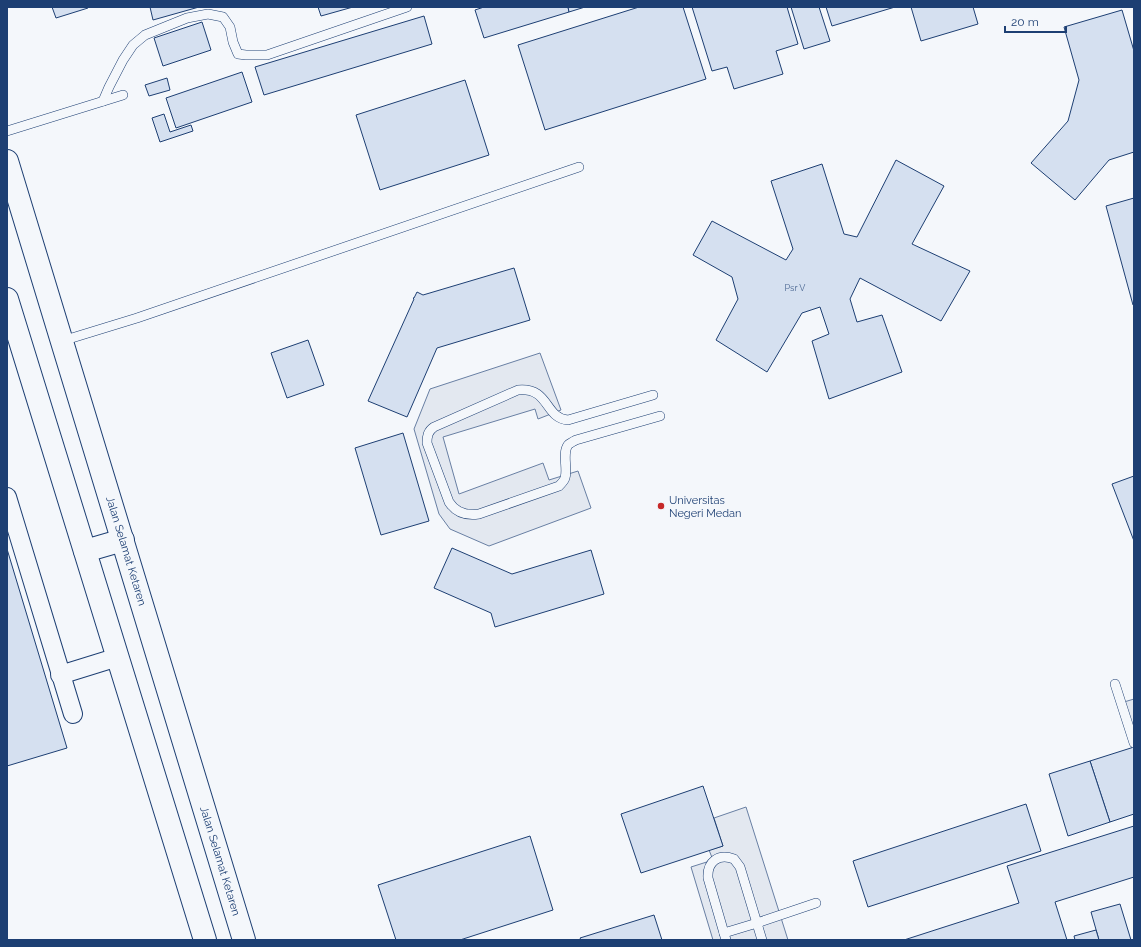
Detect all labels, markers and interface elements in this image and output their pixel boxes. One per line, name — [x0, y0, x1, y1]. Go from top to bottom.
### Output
scale bar — [1005, 8, 1066, 34]
text: 20 m — [1011, 15, 1039, 29]
house number: Psr V — [785, 283, 805, 293]
place label: Universitas Negeri Medan — [669, 494, 741, 520]
street label: Jalan Selamat Ketaren — [103, 495, 149, 607]
marker: Universitas Negeri Medan — [656, 501, 666, 511]
street label: Jalan Selamat Ketaren — [197, 805, 243, 917]

